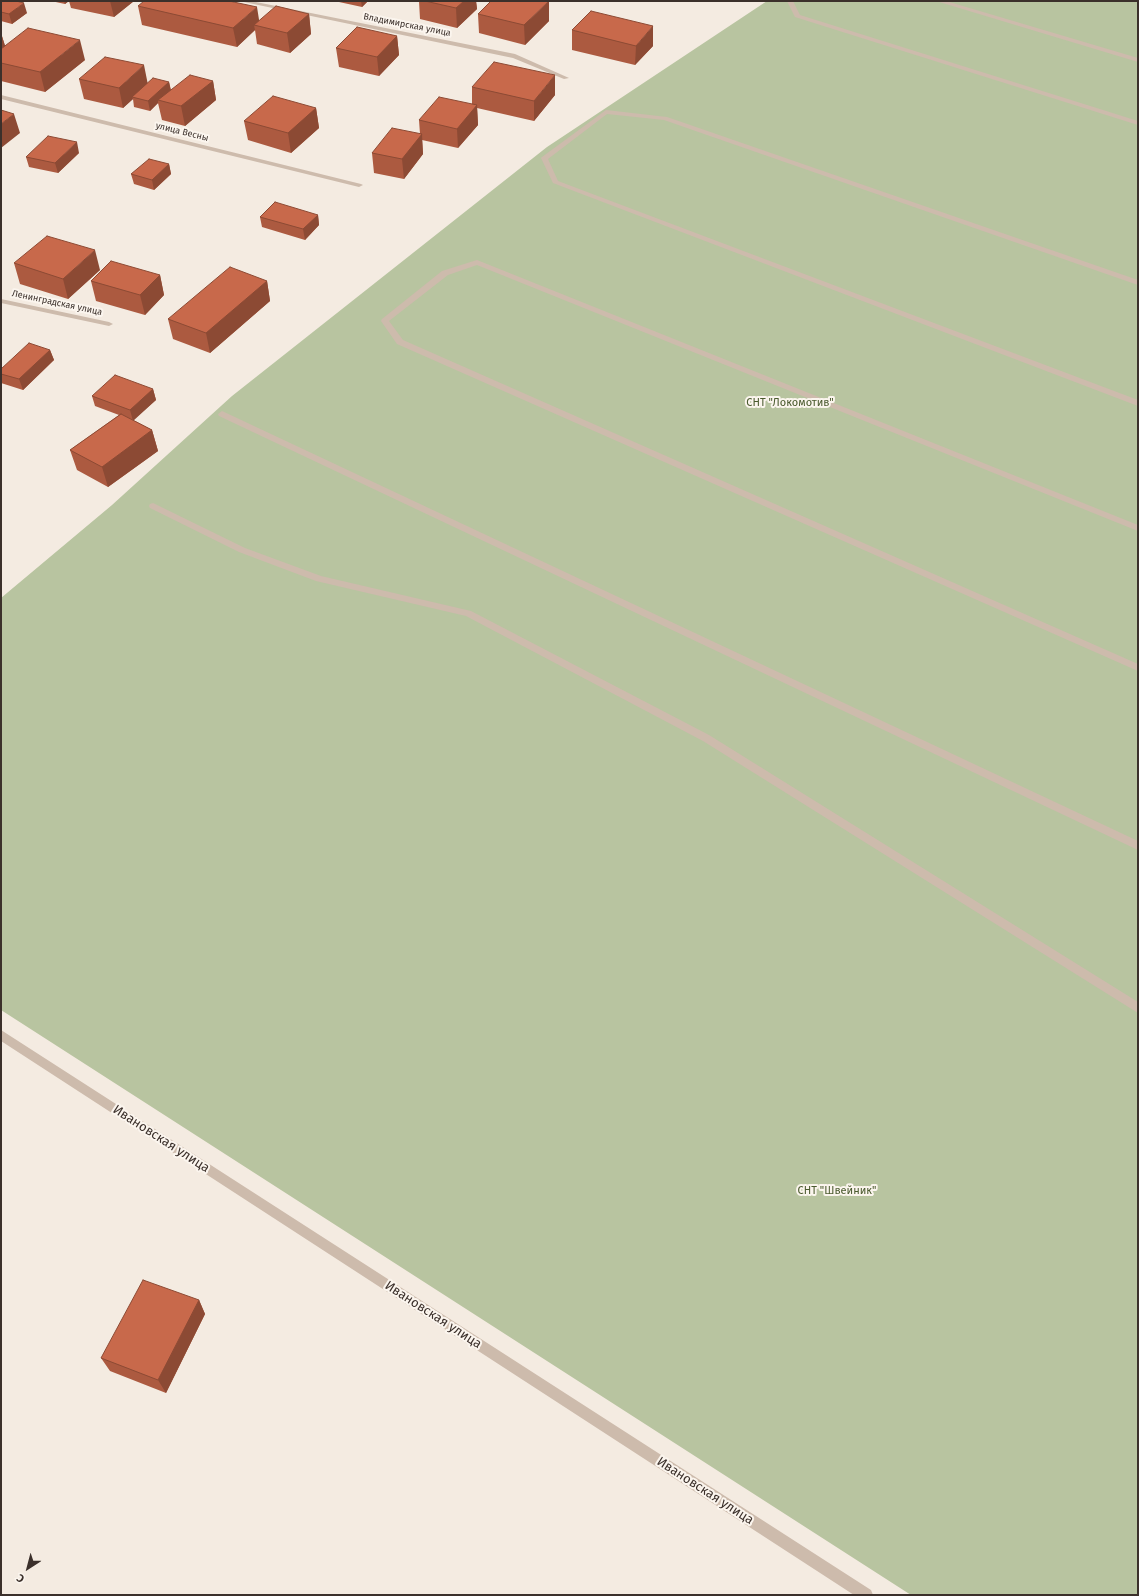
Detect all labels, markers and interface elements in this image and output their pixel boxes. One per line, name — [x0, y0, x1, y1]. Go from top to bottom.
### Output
street label: Владимирская улица — [362, 11, 452, 39]
street label: улица Весны — [154, 120, 210, 144]
street label: Ленинградская улица — [11, 288, 103, 318]
park label: СНТ "Локомотив" — [746, 396, 834, 410]
street label: Ивановская улица — [110, 1102, 212, 1176]
park label: СНТ "Швейник" — [798, 1184, 876, 1198]
street label: Ивановская улица — [382, 1278, 484, 1352]
street label: Ивановская улица — [654, 1454, 756, 1528]
north arrow — [8, 1548, 48, 1588]
text: С — [14, 1571, 27, 1585]

